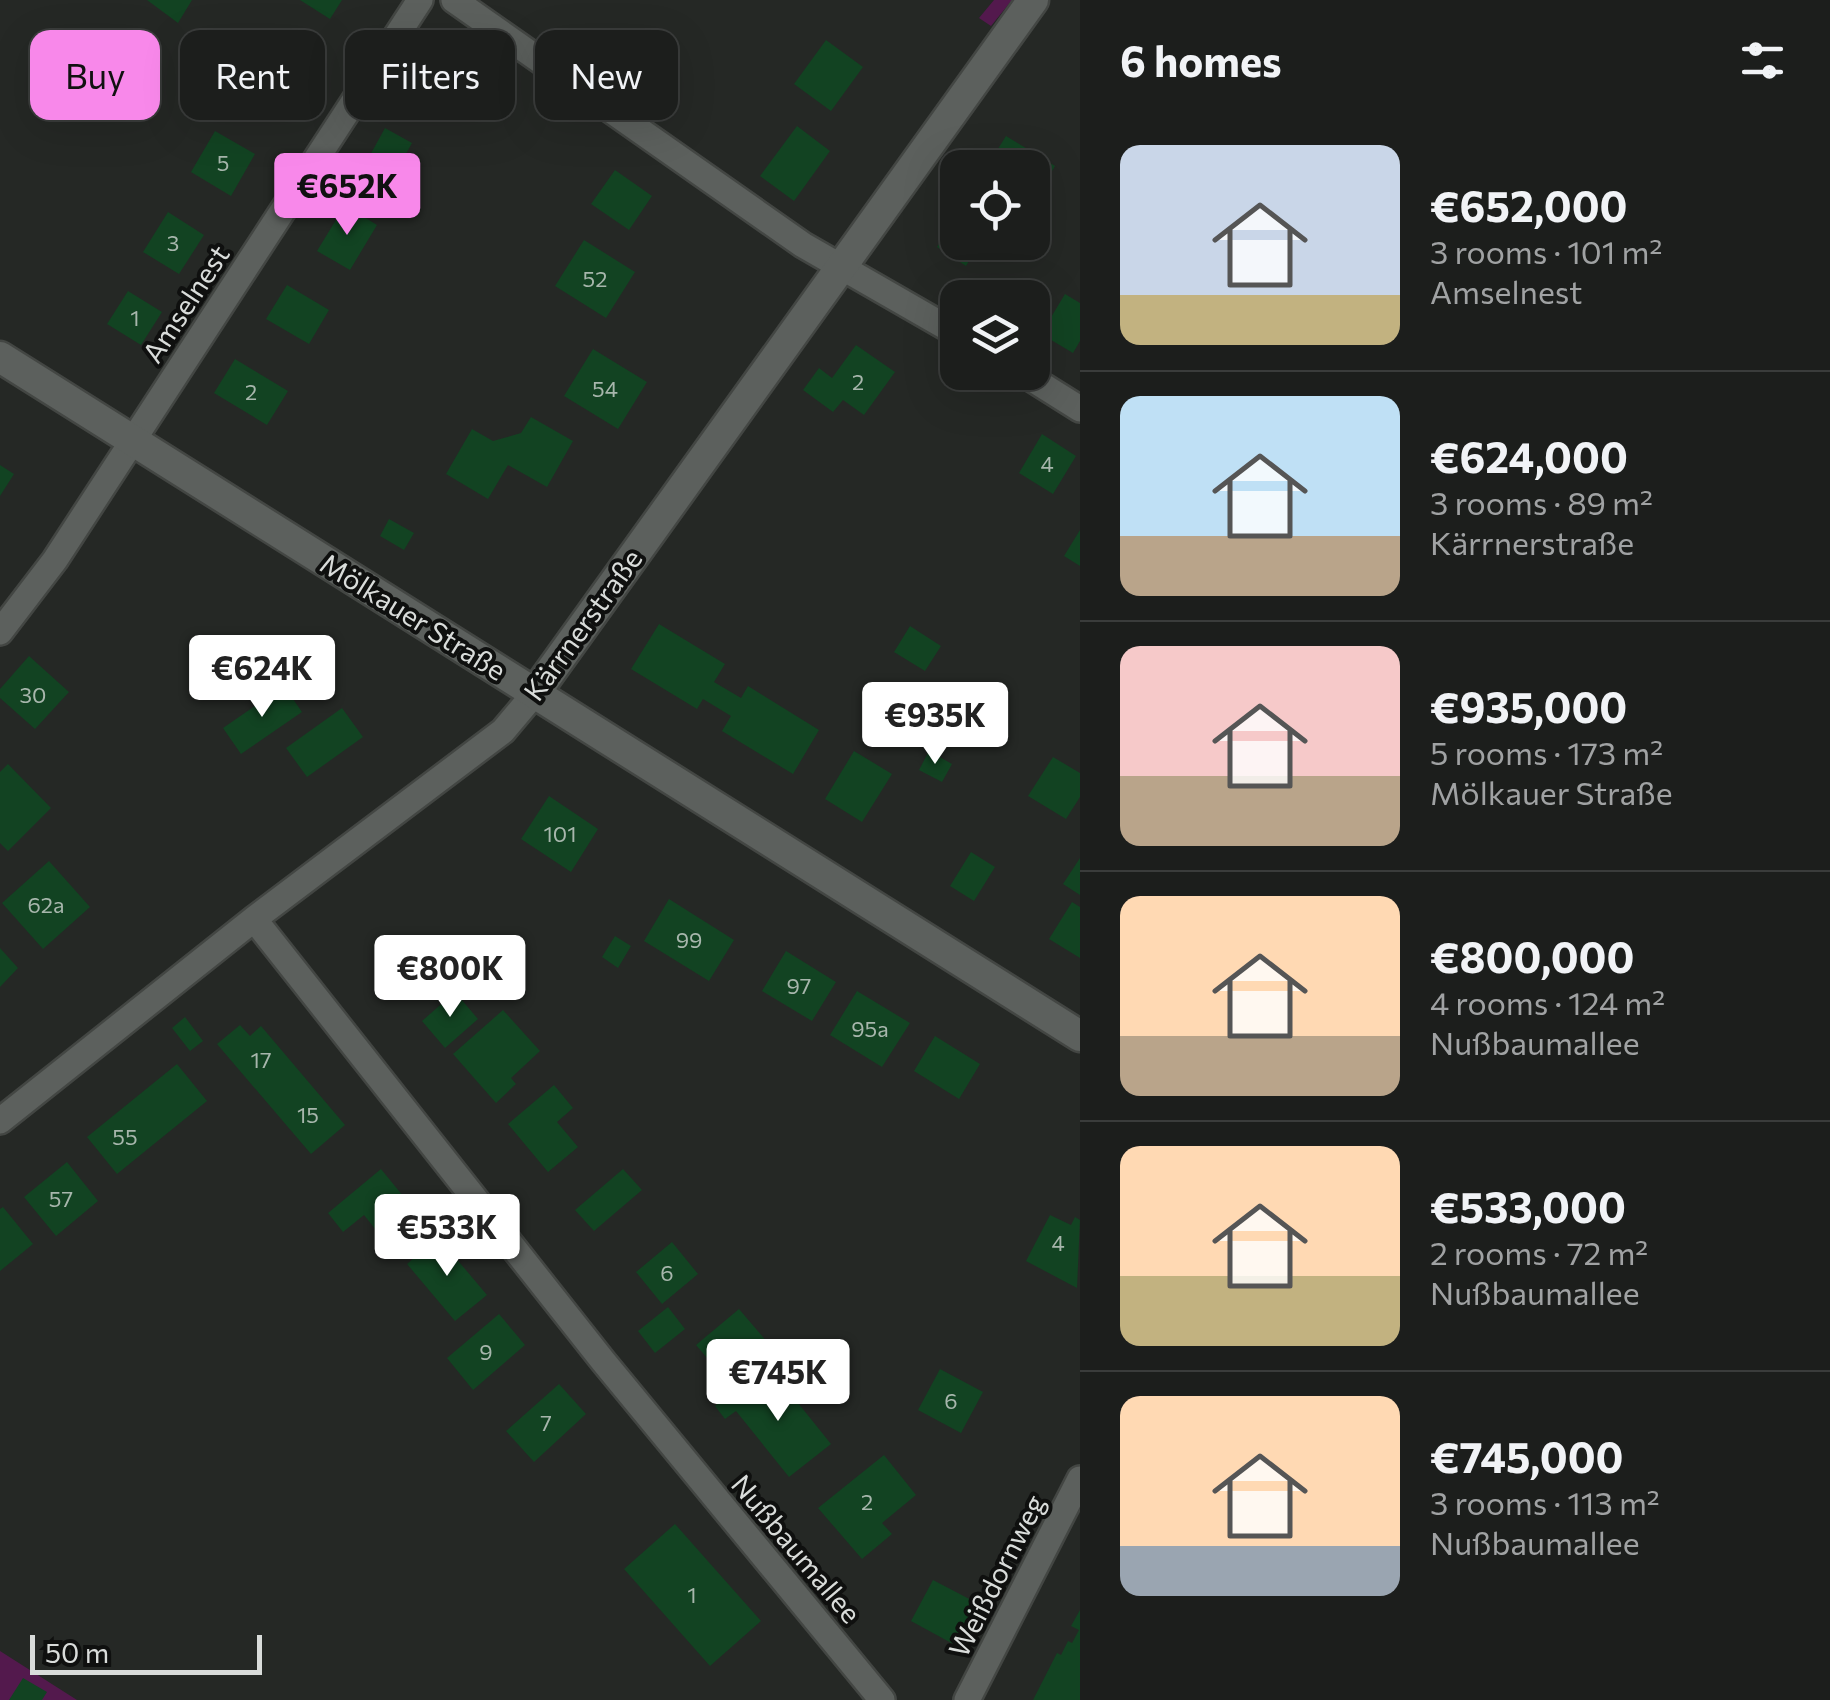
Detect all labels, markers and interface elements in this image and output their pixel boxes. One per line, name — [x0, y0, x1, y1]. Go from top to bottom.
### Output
chip: Buy — [30, 30, 160, 120]
chip: Rent — [180, 30, 325, 120]
chip: Filters — [345, 30, 515, 120]
chip: New — [535, 30, 678, 120]
icon: filters — [1735, 33, 1790, 88]
text: 6 homes — [1120, 34, 1282, 86]
house number: 5 — [217, 149, 229, 176]
map controls — [940, 150, 1050, 390]
button: locate — [940, 150, 1050, 260]
pin: €652K — [277, 153, 417, 238]
text: €652K — [296, 165, 398, 205]
text: €652,000 — [1430, 179, 1628, 231]
icon: home — [1200, 185, 1320, 305]
house number: 3 — [167, 229, 179, 256]
text: 3 rooms · 101 m² — [1430, 231, 1662, 271]
street label: Amselnest — [135, 238, 236, 369]
house number: 52 — [583, 265, 607, 292]
text: Amselnest — [1430, 271, 1582, 311]
button: layers — [940, 280, 1050, 390]
house number: 1 — [130, 304, 140, 331]
house number: 2 — [852, 368, 864, 395]
house number: 54 — [592, 375, 618, 402]
house number: 2 — [245, 378, 257, 405]
text: €624,000 — [1430, 430, 1628, 482]
icon: home — [1200, 436, 1320, 556]
house number: 4 — [1040, 450, 1054, 477]
text: 3 rooms · 89 m² — [1430, 482, 1653, 522]
text: Kärrnerstraße — [1430, 522, 1634, 562]
street label: Kärrnerstraße — [516, 542, 648, 707]
street label: Mölkauer Straße — [315, 545, 513, 687]
pin: €624K — [192, 635, 332, 720]
text: €624K — [211, 647, 313, 687]
text: €935,000 — [1430, 680, 1627, 732]
house number: 30 — [20, 681, 46, 708]
pin: €935K — [865, 682, 1005, 767]
icon: home — [1200, 686, 1320, 806]
text: €935K — [884, 694, 986, 734]
text: 5 rooms · 173 m² — [1430, 732, 1663, 772]
text: Mölkauer Straße — [1430, 772, 1673, 812]
house number: 101 — [543, 820, 577, 847]
house number: 62a — [28, 891, 65, 918]
house number: 99 — [676, 926, 702, 953]
text: €800,000 — [1430, 930, 1634, 982]
pin: €800K — [380, 935, 520, 1020]
icon: home — [1200, 936, 1320, 1056]
text: €800K — [396, 947, 504, 987]
house number: 97 — [787, 972, 811, 999]
text: 4 rooms · 124 m² — [1430, 982, 1665, 1022]
house number: 95a — [851, 1015, 889, 1042]
text: Nußbaumallee — [1430, 1022, 1640, 1062]
house number: 17 — [250, 1046, 272, 1073]
house number: 15 — [297, 1101, 319, 1128]
house number: 55 — [112, 1123, 138, 1150]
text: €533,000 — [1430, 1180, 1626, 1232]
house number: 57 — [49, 1185, 73, 1212]
icon: home — [1200, 1186, 1320, 1306]
pin: €533K — [377, 1194, 517, 1279]
text: €533K — [397, 1206, 497, 1246]
house number: 4 — [1051, 1229, 1065, 1256]
text: 2 rooms · 72 m² — [1430, 1232, 1648, 1272]
house number: 6 — [660, 1259, 674, 1286]
text: Nußbaumallee — [1430, 1272, 1640, 1312]
house number: 9 — [479, 1338, 493, 1365]
pin: €745K — [708, 1339, 848, 1424]
text: €745K — [729, 1351, 827, 1391]
house number: 6 — [944, 1387, 958, 1414]
house number: 7 — [540, 1409, 552, 1436]
text: €745,000 — [1430, 1430, 1623, 1482]
icon: home — [1200, 1436, 1320, 1556]
street label: Nußbaumallee — [725, 1467, 869, 1630]
text: 3 rooms · 113 m² — [1430, 1482, 1660, 1522]
house number: 2 — [861, 1488, 873, 1515]
street label: Weißdornweg — [941, 1489, 1051, 1662]
text: Nußbaumallee — [1430, 1522, 1640, 1562]
house number: 1 — [687, 1581, 697, 1608]
scale bar — [30, 1630, 262, 1674]
text: 50 m — [45, 1635, 109, 1669]

